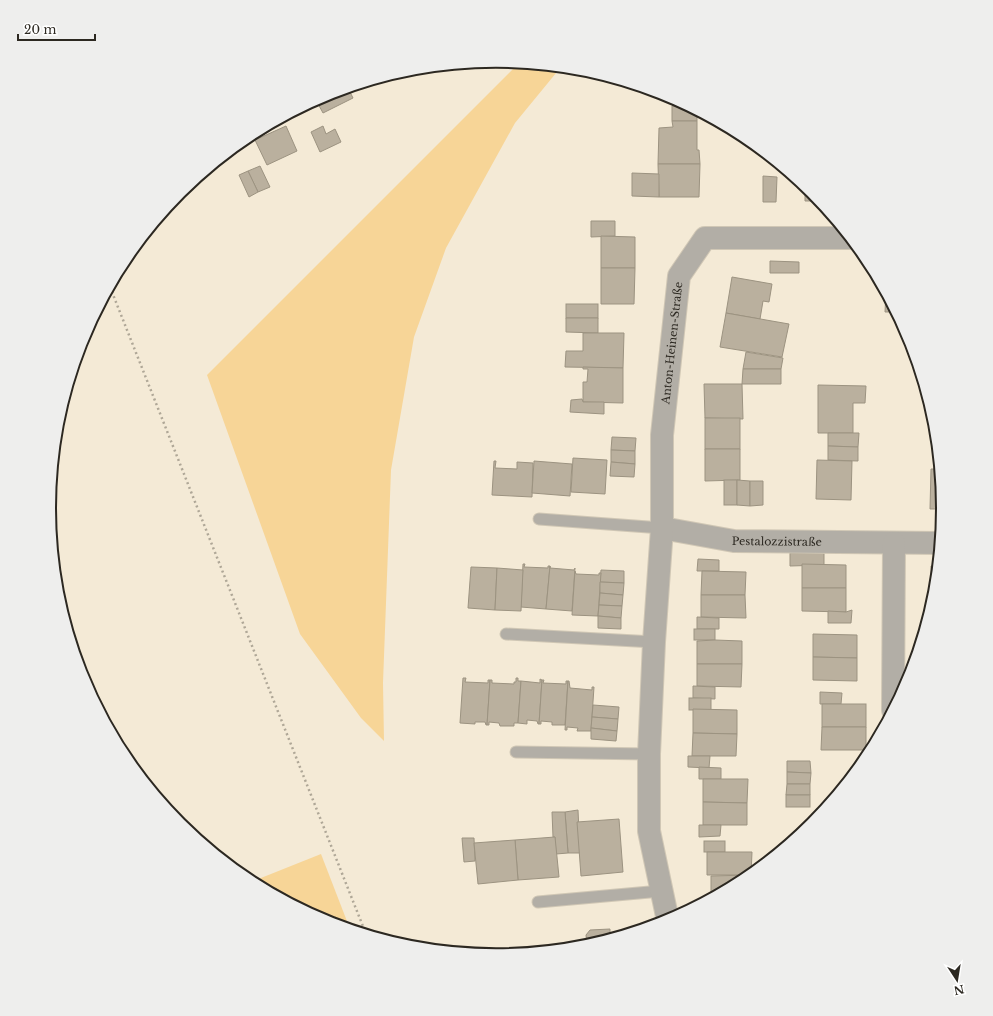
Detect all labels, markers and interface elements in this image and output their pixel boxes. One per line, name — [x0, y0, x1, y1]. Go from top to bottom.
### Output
scale bar — [18, 16, 95, 42]
text: 20 m — [24, 22, 56, 37]
street label: Anton-Heinen-Straße — [658, 281, 685, 406]
street label: Pestalozzistraße — [732, 534, 822, 549]
north arrow — [937, 960, 977, 1000]
text: N — [952, 982, 966, 998]

